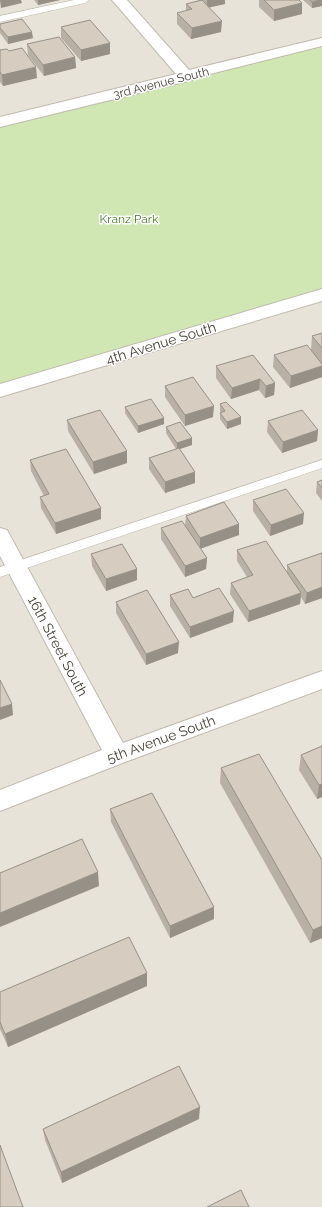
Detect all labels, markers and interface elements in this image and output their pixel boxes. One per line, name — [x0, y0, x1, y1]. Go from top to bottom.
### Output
street label: 3rd Avenue South — [112, 64, 210, 102]
park label: Kranz Park — [100, 212, 159, 226]
street label: 4th Avenue South — [104, 319, 218, 367]
street label: 16th Street South — [25, 593, 91, 699]
street label: 5th Avenue South — [105, 712, 217, 766]

